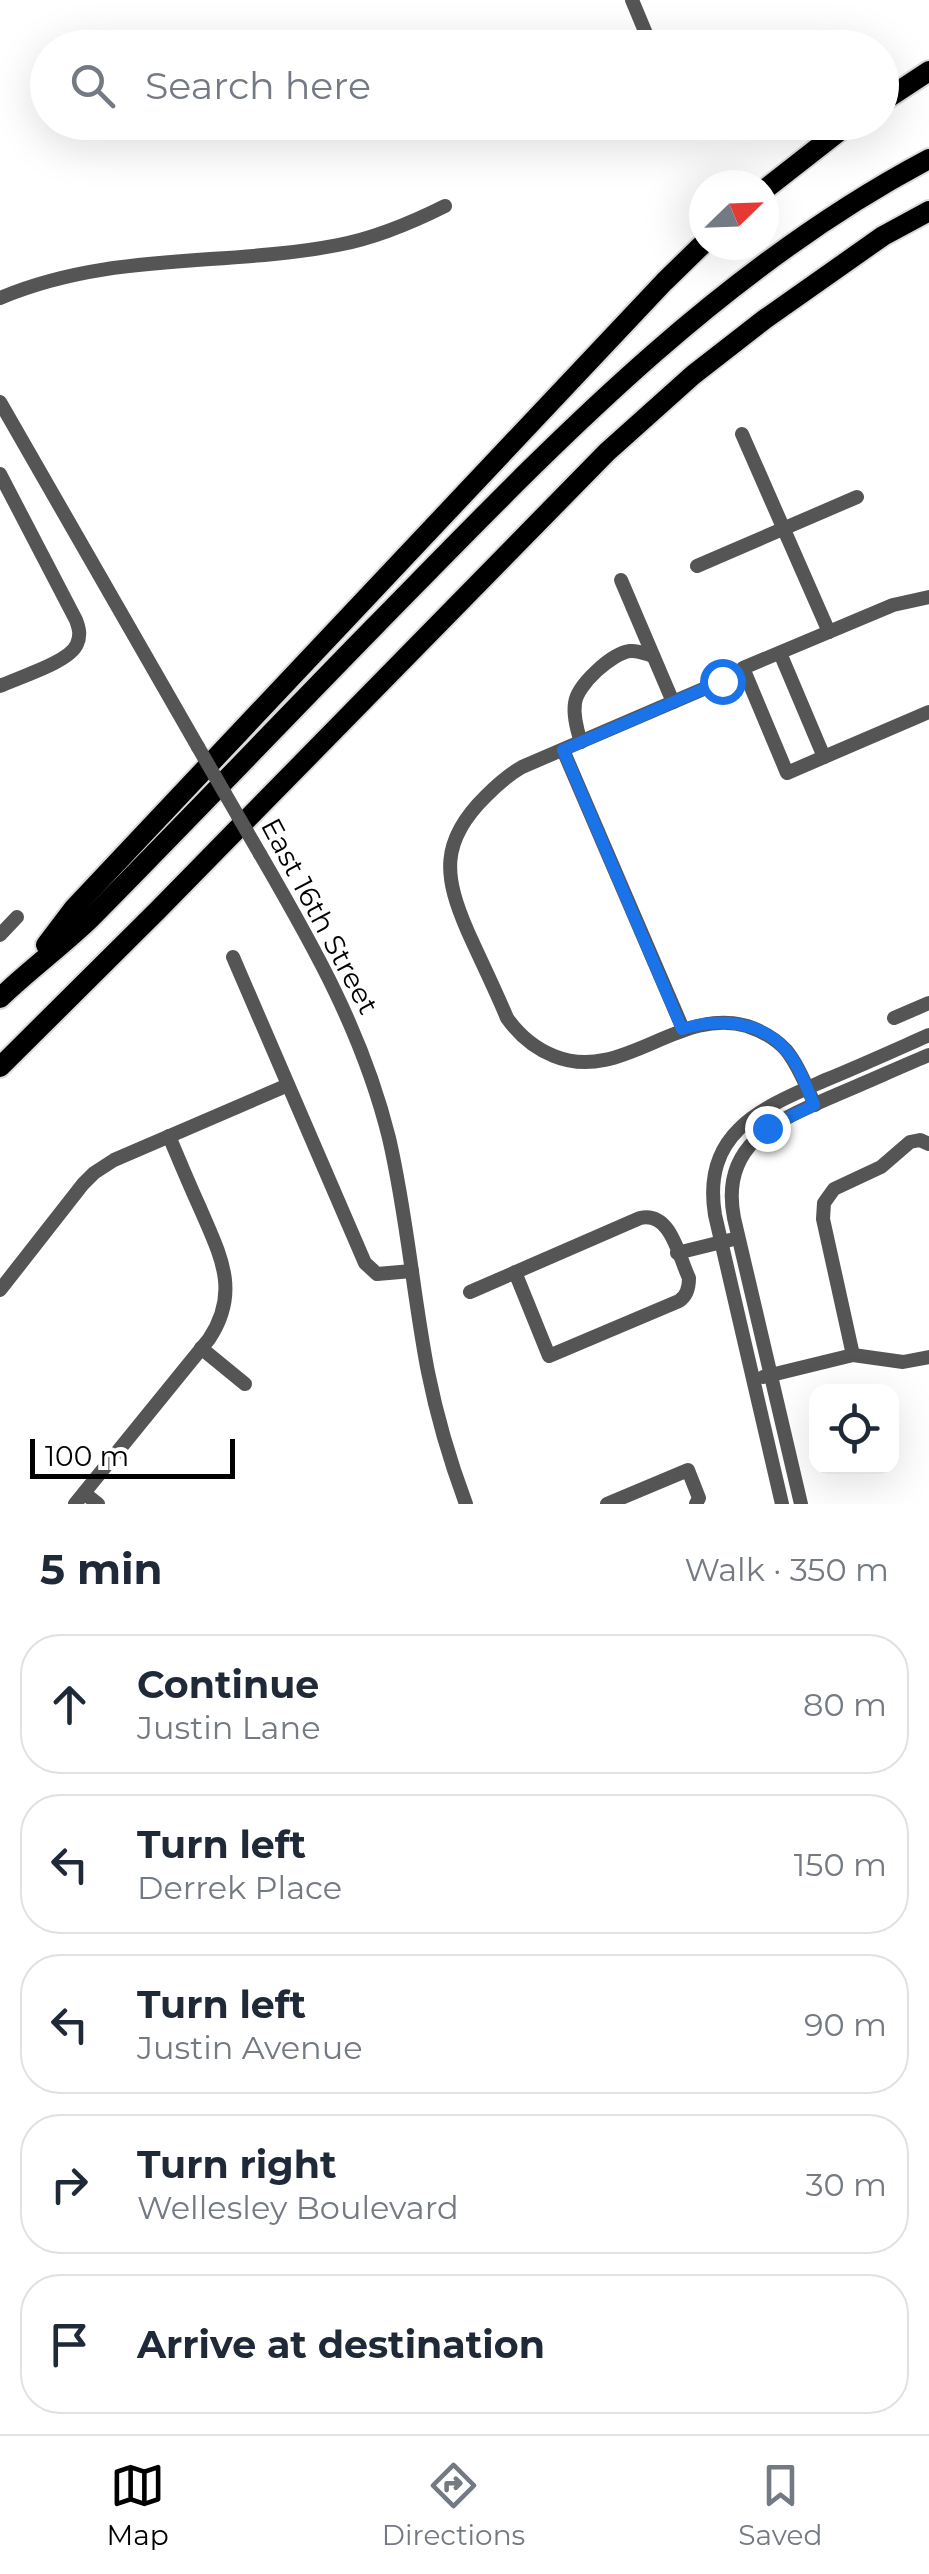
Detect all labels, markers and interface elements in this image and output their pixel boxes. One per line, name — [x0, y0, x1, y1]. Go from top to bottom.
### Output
search box — [30, 30, 899, 140]
icon: search — [65, 58, 120, 113]
text: Search here — [145, 62, 371, 109]
north arrow — [689, 170, 779, 260]
route start — [700, 659, 746, 705]
street label: East 16th Street — [254, 812, 386, 1020]
route end — [745, 1106, 791, 1152]
map controls — [809, 1384, 899, 1474]
button: locate — [809, 1384, 899, 1474]
scale bar — [30, 1434, 235, 1478]
text: 100 m — [45, 1439, 129, 1473]
text: 5 min — [40, 1543, 163, 1595]
text: Walk · 350 m — [684, 1550, 889, 1589]
text: Continue — [137, 1661, 319, 1708]
icon: ahead — [42, 1677, 97, 1732]
text: 80 m — [803, 1685, 887, 1724]
text: Justin Lane — [137, 1708, 320, 1747]
text: Turn left — [137, 1821, 306, 1868]
icon: left — [42, 1837, 97, 1892]
text: 150 m — [794, 1845, 887, 1884]
text: Derrek Place — [137, 1868, 342, 1907]
text: Turn left — [137, 1981, 306, 2028]
icon: left — [42, 1997, 97, 2052]
text: 90 m — [804, 2005, 887, 2044]
text: Justin Avenue — [137, 2028, 363, 2067]
text: Turn right — [137, 2141, 336, 2188]
icon: right — [42, 2157, 97, 2212]
text: 30 m — [805, 2165, 887, 2204]
text: Wellesley Boulevard — [137, 2188, 459, 2227]
icon: arrive — [42, 2317, 97, 2372]
text: Arrive at destination — [137, 2321, 545, 2368]
tab: Map — [107, 2458, 169, 2552]
tab: Directions — [382, 2458, 525, 2552]
tab: Saved — [738, 2458, 822, 2552]

